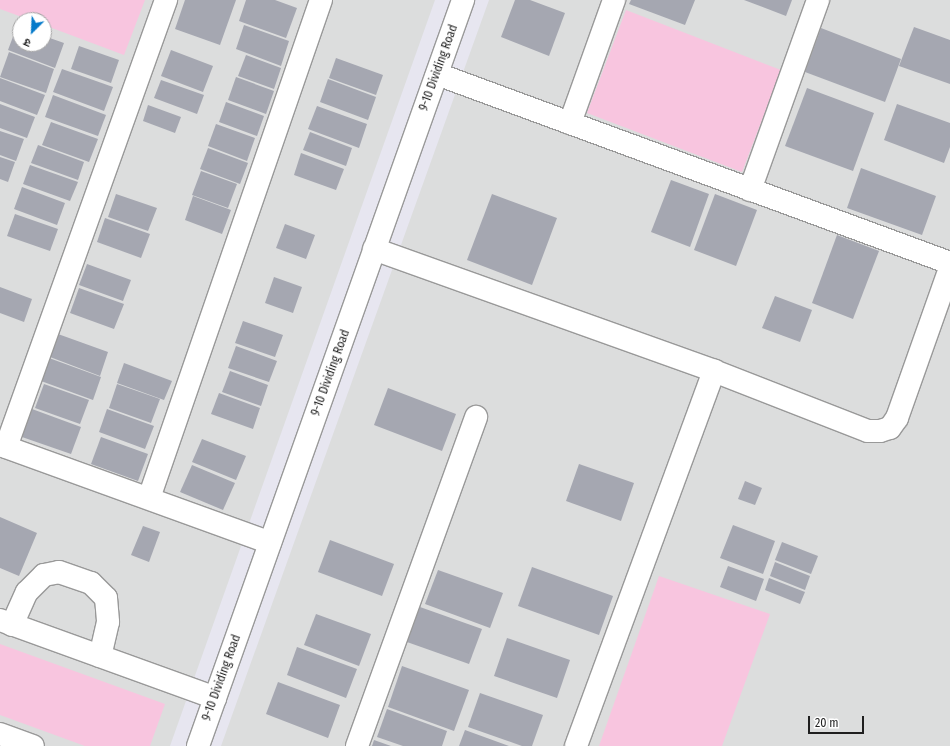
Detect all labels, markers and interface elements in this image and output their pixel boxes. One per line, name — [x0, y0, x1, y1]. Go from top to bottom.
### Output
north arrow — [12, 12, 52, 52]
street label: 9-10 Dividing Road — [417, 23, 461, 113]
text: उ — [22, 35, 33, 50]
street label: 9-10 Dividing Road — [309, 328, 353, 418]
street label: 9-10 Dividing Road — [200, 633, 244, 723]
scale bar — [810, 708, 866, 734]
text: 20 m — [815, 716, 839, 730]

